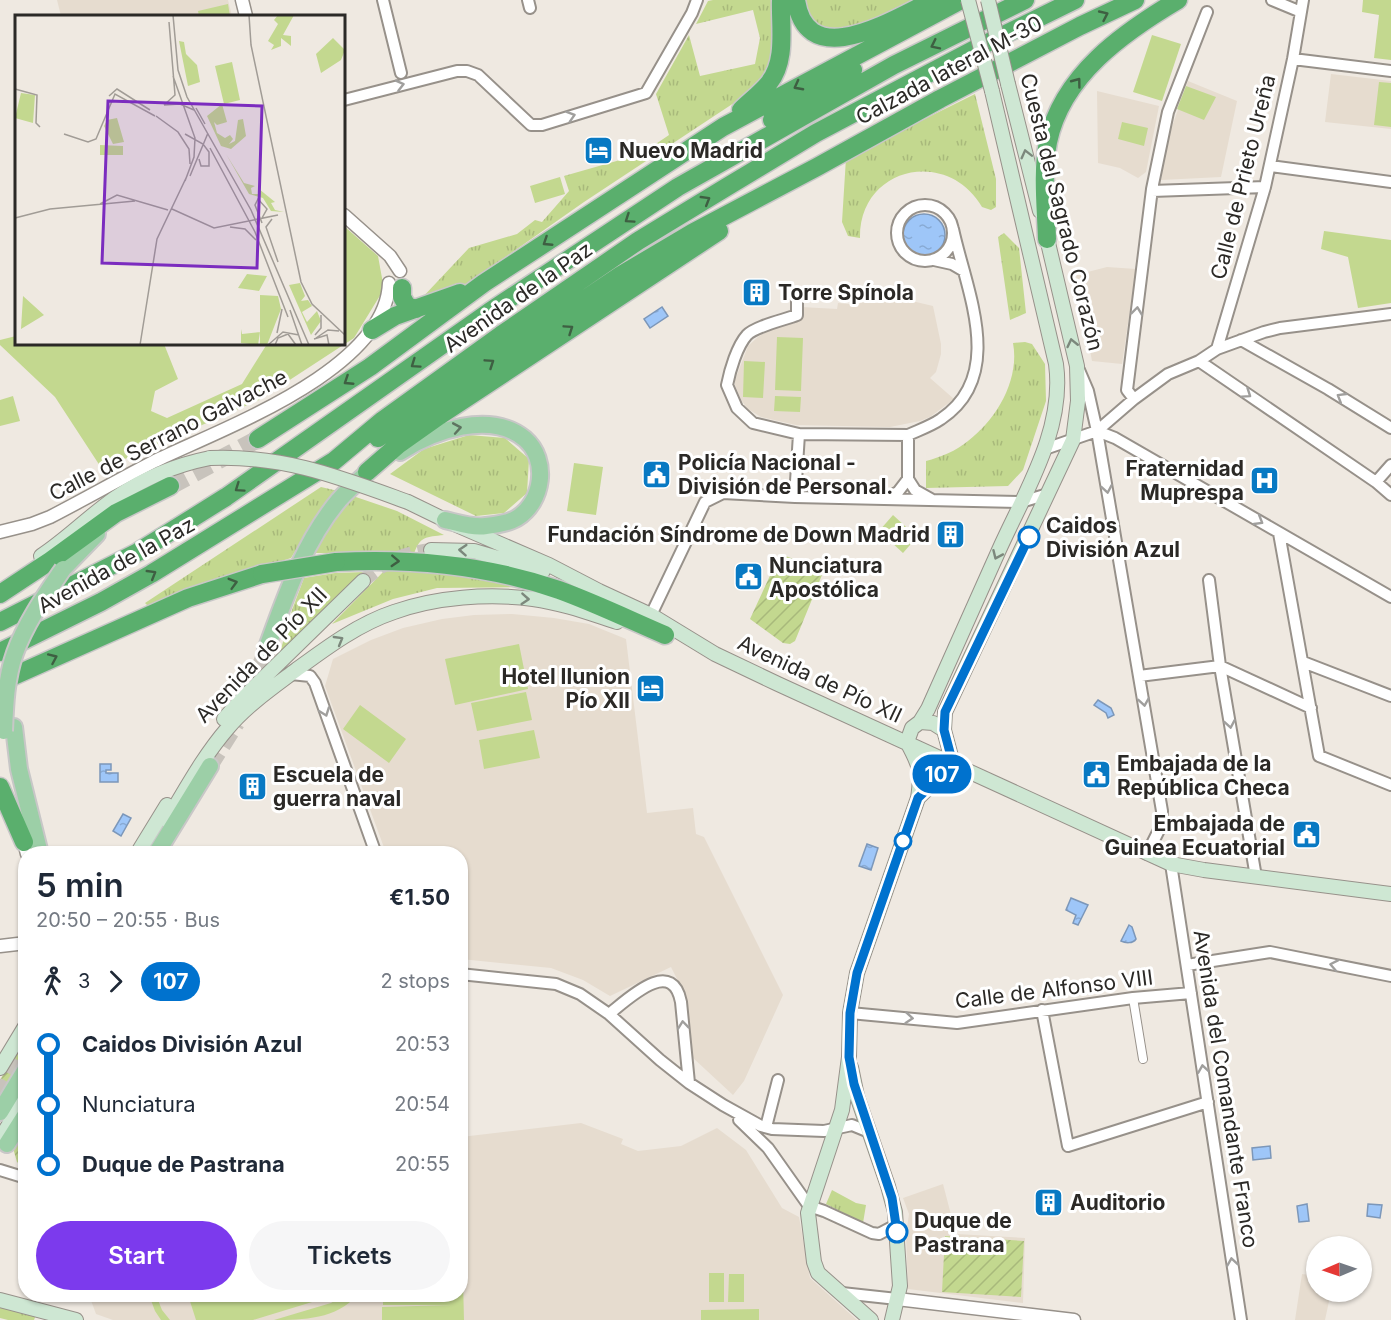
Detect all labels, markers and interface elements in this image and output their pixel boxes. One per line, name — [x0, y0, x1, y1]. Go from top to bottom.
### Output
street label: Calzada lateral M-30 — [852, 10, 1046, 130]
one-way arrow — [1097, 10, 1108, 22]
inset map — [15, 15, 345, 345]
one-way arrow — [930, 37, 941, 49]
street label: Cuesta del Sagrado Corazón — [1015, 71, 1109, 353]
street label: Calle de Prieto Ureña — [1205, 72, 1281, 282]
one-way arrow — [1069, 78, 1080, 89]
one-way arrow — [793, 79, 804, 91]
one-way arrow — [394, 80, 405, 92]
one-way arrow — [565, 111, 576, 123]
hotel icon: Nuevo Madrid — [582, 134, 614, 166]
place label: Nuevo Madrid — [619, 138, 763, 163]
one-way arrow — [1020, 149, 1033, 159]
one-way arrow — [700, 195, 710, 207]
one-way arrow — [625, 212, 636, 223]
one-way arrow — [542, 235, 553, 246]
street label: Avenida de la Paz — [439, 236, 597, 358]
building icon: Torre Spínola — [741, 276, 773, 308]
place label: Torre Spínola — [778, 280, 914, 305]
one-way arrow — [1130, 306, 1143, 316]
one-way arrow — [563, 325, 573, 337]
one-way arrow — [1066, 338, 1079, 348]
one-way arrow — [411, 357, 422, 368]
one-way arrow — [484, 358, 494, 370]
street label: Calle de Serrano Galvache — [45, 364, 291, 506]
one-way arrow — [344, 374, 354, 386]
one-way arrow — [1240, 387, 1251, 398]
one-way arrow — [1337, 393, 1347, 405]
one-way arrow — [451, 422, 461, 435]
place label: Policía Nacional - División de Personal. — [678, 450, 893, 499]
place label: Fraternidad Muprespa — [1125, 456, 1244, 505]
public building icon: Policía Nacional - División de Personal. — [641, 458, 673, 490]
hospital icon: Fraternidad Muprespa — [1249, 464, 1281, 496]
one-way arrow — [234, 481, 245, 492]
one-way arrow — [1101, 484, 1113, 494]
street label: Avenida de la Paz — [33, 512, 199, 618]
place label: Caidos División Azul — [1046, 513, 1180, 562]
one-way arrow — [1253, 513, 1263, 525]
building icon: Fundación Síndrome de Down Madrid — [935, 518, 967, 550]
place label: Fundación Síndrome de Down Madrid — [548, 522, 930, 547]
marker: Caidos División Azul — [1018, 526, 1040, 548]
one-way arrow — [458, 544, 467, 557]
one-way arrow — [992, 549, 1004, 560]
place label: Nunciatura Apostólica — [769, 553, 883, 602]
one-way arrow — [390, 554, 399, 567]
public building icon: Nunciatura Apostólica — [732, 561, 764, 593]
one-way arrow — [146, 569, 156, 581]
one-way arrow — [227, 578, 238, 590]
street label: Avenida de Pío XII — [190, 582, 332, 728]
one-way arrow — [521, 592, 530, 605]
street label: Avenida de Pío XII — [734, 630, 906, 728]
one-way arrow — [333, 636, 343, 648]
one-way arrow — [47, 653, 58, 665]
place label: Hotel Ilunion Pío XII — [501, 664, 630, 713]
hotel icon: Hotel Ilunion Pío XII — [635, 672, 667, 704]
one-way arrow — [1137, 697, 1149, 707]
one-way arrow — [318, 706, 331, 717]
one-way arrow — [1223, 719, 1236, 729]
place label: Embajada de la República Checa — [1117, 751, 1290, 800]
line badge: 107 — [908, 754, 976, 794]
public building icon: Embajada de la República Checa — [1080, 759, 1112, 791]
place label: Escuela de guerra naval — [273, 762, 401, 811]
text: 107 — [924, 762, 960, 787]
building icon: Escuela de guerra naval — [236, 770, 268, 802]
place label: Embajada de Guinea Ecuatorial — [1105, 811, 1285, 860]
public building icon: Embajada de Guinea Ecuatorial — [1290, 819, 1322, 851]
unlabelled marker — [894, 832, 912, 850]
text: 5 min — [36, 865, 124, 905]
text: €1.50 — [389, 884, 450, 910]
text: 20:50 – 20:55 · Bus — [36, 908, 220, 932]
street label: Avenida del Comandante Franco — [1188, 928, 1264, 1250]
one-way arrow — [1329, 959, 1339, 972]
street label: Calle de Alfonso VIII — [954, 964, 1154, 1014]
icon: walk — [36, 965, 69, 998]
icon: forward — [99, 965, 132, 998]
text: 3 — [78, 969, 90, 993]
text: 107 — [153, 969, 188, 994]
text: 2 stops — [380, 969, 450, 993]
one-way arrow — [904, 1011, 913, 1024]
one-way arrow — [677, 1020, 690, 1029]
text: Caidos División Azul — [82, 1031, 302, 1057]
text: 20:53 — [395, 1032, 450, 1056]
one-way arrow — [1197, 1065, 1209, 1074]
text: Nunciatura — [82, 1091, 196, 1117]
text: 20:54 — [394, 1092, 450, 1116]
text: Duque de Pastrana — [82, 1151, 285, 1177]
text: 20:55 — [395, 1152, 450, 1176]
building icon: Auditorio — [1033, 1186, 1065, 1218]
place label: Auditorio — [1070, 1190, 1165, 1215]
place label: Duque de Pastrana — [914, 1208, 1012, 1257]
button: Start — [36, 1221, 237, 1290]
button: Tickets — [249, 1221, 450, 1290]
marker: Duque de Pastrana — [886, 1221, 908, 1243]
north arrow — [1306, 1236, 1372, 1302]
map controls — [1306, 1236, 1372, 1302]
one-way arrow — [1227, 1258, 1239, 1267]

